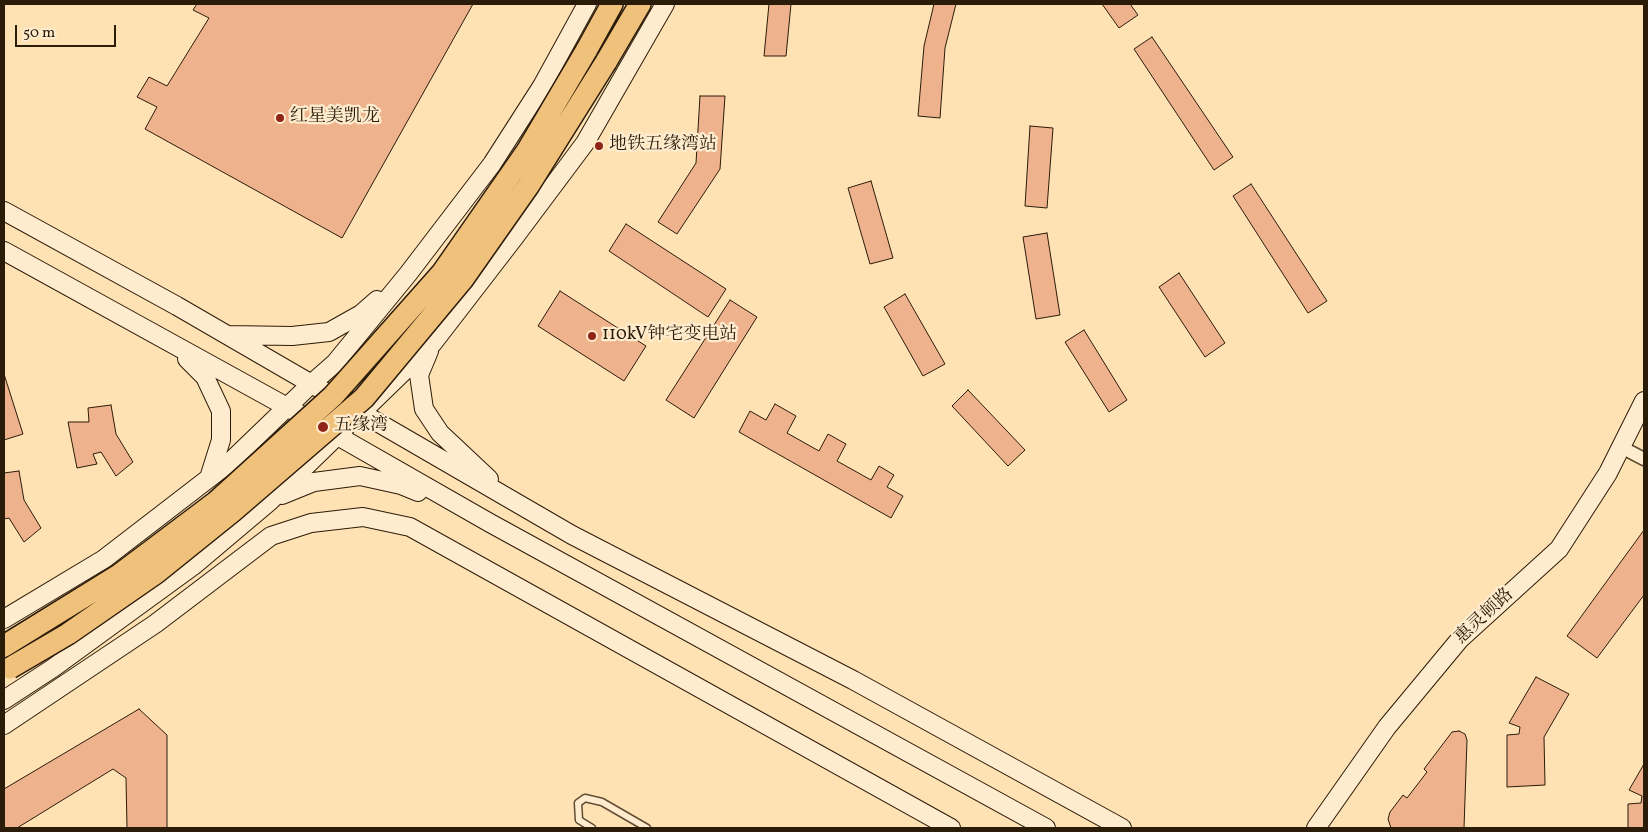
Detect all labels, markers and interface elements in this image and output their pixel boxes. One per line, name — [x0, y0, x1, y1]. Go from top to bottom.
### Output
scale bar — [18, 15, 119, 47]
text: 50 m — [23, 23, 55, 44]
place label: 红星美凯龙 — [290, 107, 380, 129]
marker: 红星美凯龙 — [274, 112, 286, 124]
place label: 地铁五缘湾站 — [609, 135, 717, 157]
marker: 地铁五缘湾站 — [593, 140, 605, 152]
place label: 110kV钟宅变电站 — [602, 325, 737, 347]
marker: 110kV钟宅变电站 — [586, 330, 598, 342]
place label: 五缘湾 — [334, 416, 388, 438]
marker: 五缘湾 — [316, 420, 330, 434]
street label: 惠灵顿路 — [1451, 585, 1519, 649]

